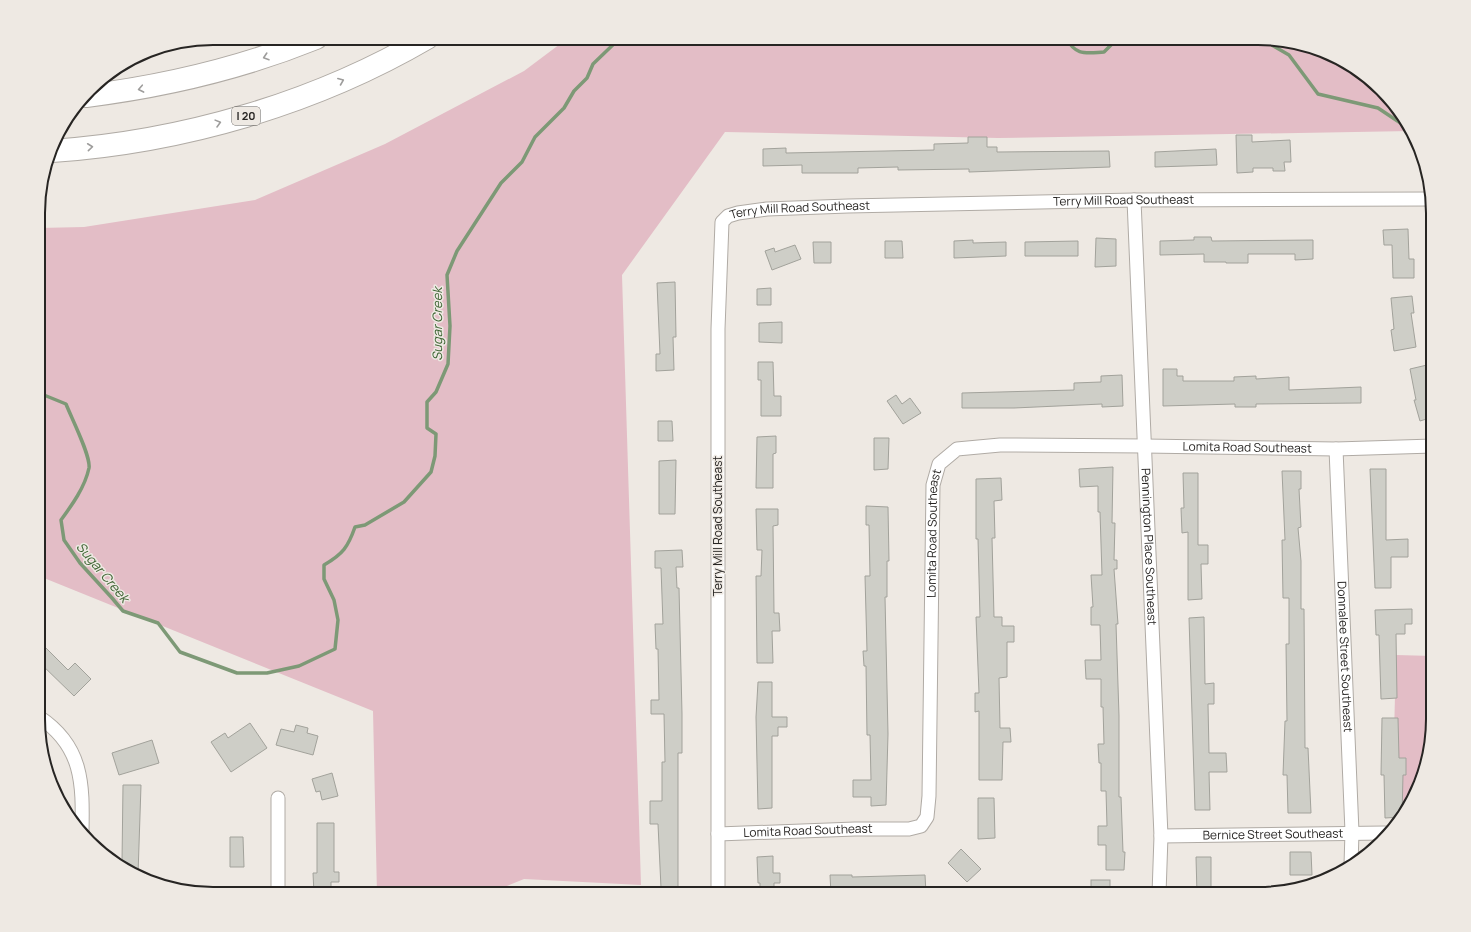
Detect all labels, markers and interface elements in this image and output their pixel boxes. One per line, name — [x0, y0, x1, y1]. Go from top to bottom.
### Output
one-way arrow — [263, 52, 270, 60]
one-way arrow — [337, 78, 345, 86]
one-way arrow — [137, 84, 144, 93]
road number: I 20 — [232, 107, 260, 125]
one-way arrow — [214, 119, 221, 128]
one-way arrow — [87, 142, 93, 151]
street label: Terry Mill Road Southeast — [1053, 191, 1194, 210]
street label: Terry Mill Road Southeast — [727, 197, 870, 223]
water label: Sugar Creek — [428, 285, 446, 361]
street label: Lomita Road Southeast — [1182, 438, 1312, 457]
street label: Terry Mill Road Southeast — [709, 456, 726, 596]
street label: Lomita Road Southeast — [923, 467, 945, 598]
street label: Pennington Place Southeast — [1137, 468, 1161, 626]
water label: Sugar Creek — [72, 538, 135, 608]
street label: Donnalee Street Southeast — [1334, 581, 1357, 733]
street label: Lomita Road Southeast — [743, 820, 873, 841]
street label: Bernice Street Southeast — [1203, 825, 1344, 843]

